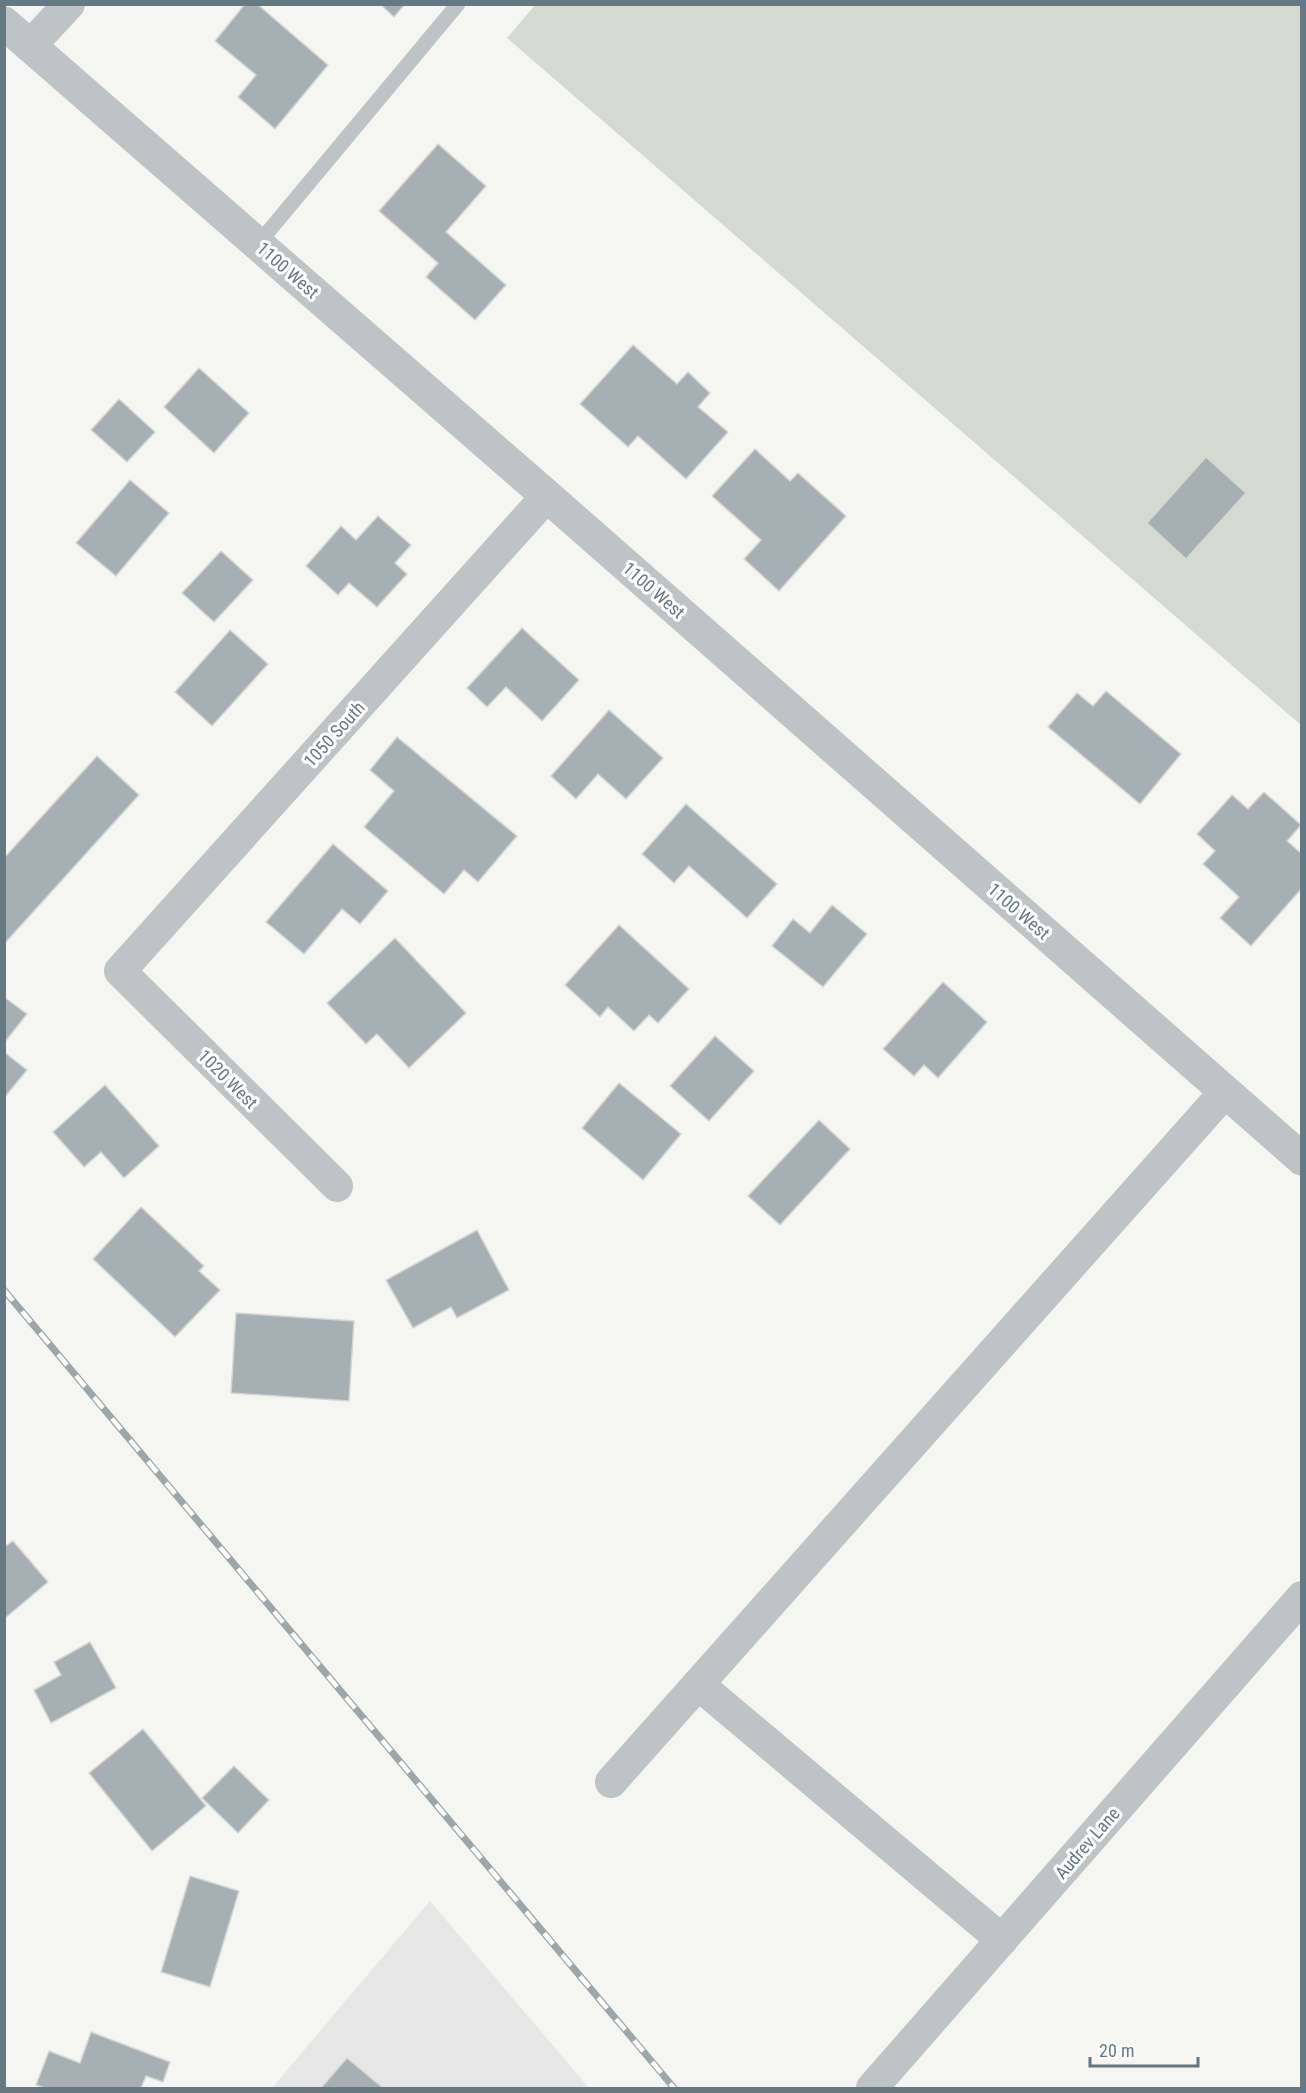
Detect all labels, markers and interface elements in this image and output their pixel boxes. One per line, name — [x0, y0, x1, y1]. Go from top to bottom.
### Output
street label: 1100 West — [253, 237, 323, 303]
street label: 1100 West — [619, 557, 689, 623]
street label: 1050 South — [299, 697, 369, 771]
street label: 1100 West — [984, 878, 1054, 944]
street label: 1020 West — [194, 1045, 262, 1113]
street label: Audrev Lane — [1050, 1803, 1124, 1883]
scale bar — [1090, 2030, 1198, 2068]
text: 20 m — [1099, 2040, 1134, 2061]

